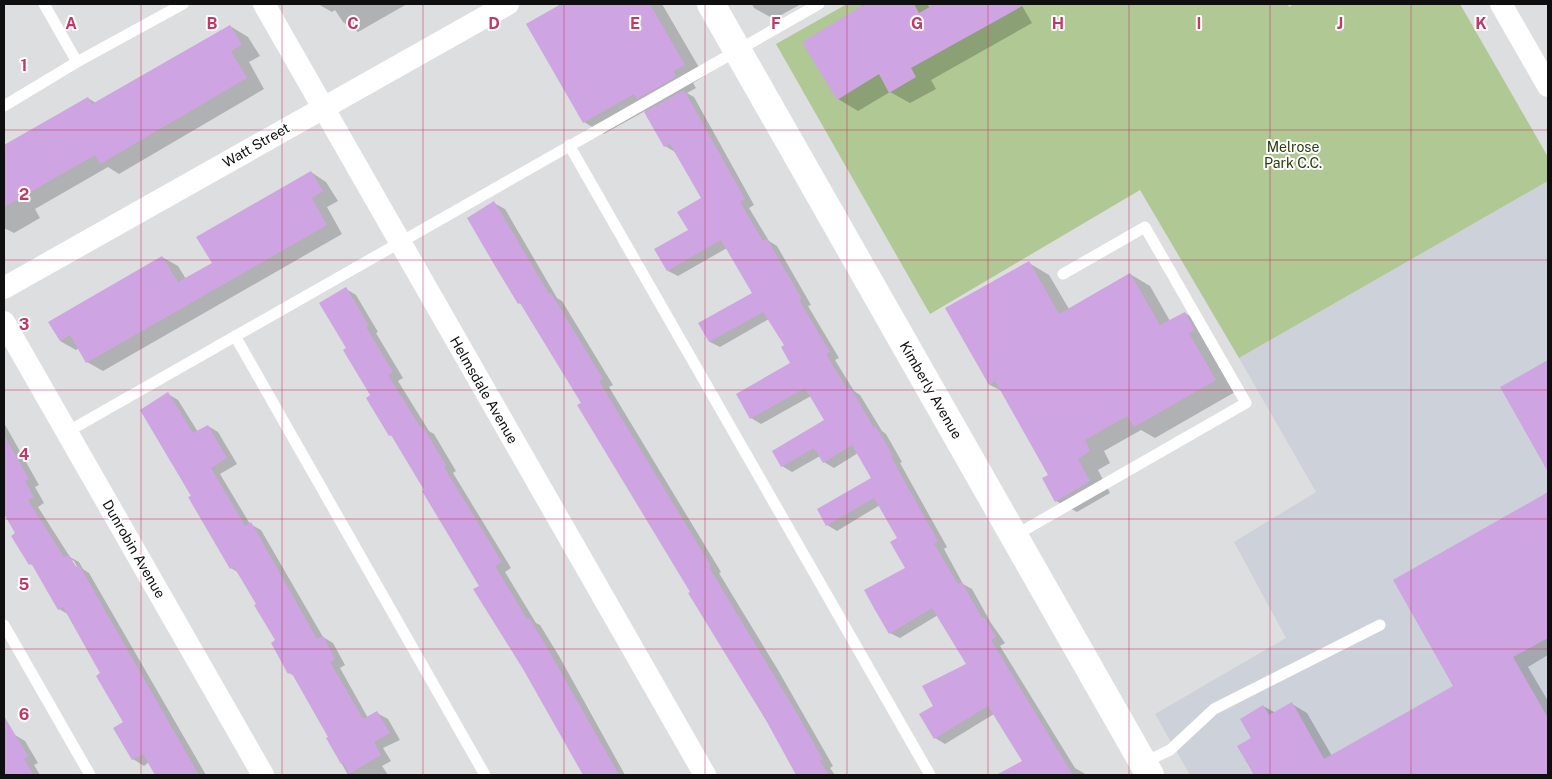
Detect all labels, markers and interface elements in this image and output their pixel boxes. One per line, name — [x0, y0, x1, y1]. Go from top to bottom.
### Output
text: A — [65, 14, 77, 33]
text: B — [207, 14, 218, 33]
text: C — [347, 14, 359, 33]
text: D — [488, 14, 500, 33]
text: E — [630, 14, 640, 33]
text: F — [771, 14, 781, 33]
text: G — [911, 14, 923, 33]
text: H — [1052, 14, 1064, 33]
text: I — [1197, 14, 1201, 33]
text: J — [1337, 14, 1343, 33]
text: K — [1475, 14, 1487, 33]
text: 1 — [21, 56, 27, 75]
street label: Watt Street — [220, 119, 292, 171]
park label: Melrose Park C.C. — [1264, 139, 1322, 171]
text: 2 — [19, 185, 29, 204]
text: 3 — [19, 315, 29, 334]
street label: Helmsdale Avenue — [447, 334, 521, 447]
street label: Kimberly Avenue — [897, 338, 965, 442]
text: 4 — [19, 445, 30, 464]
street label: Dunrobin Avenue — [99, 497, 169, 601]
text: 5 — [19, 575, 30, 594]
text: 6 — [19, 705, 29, 724]

